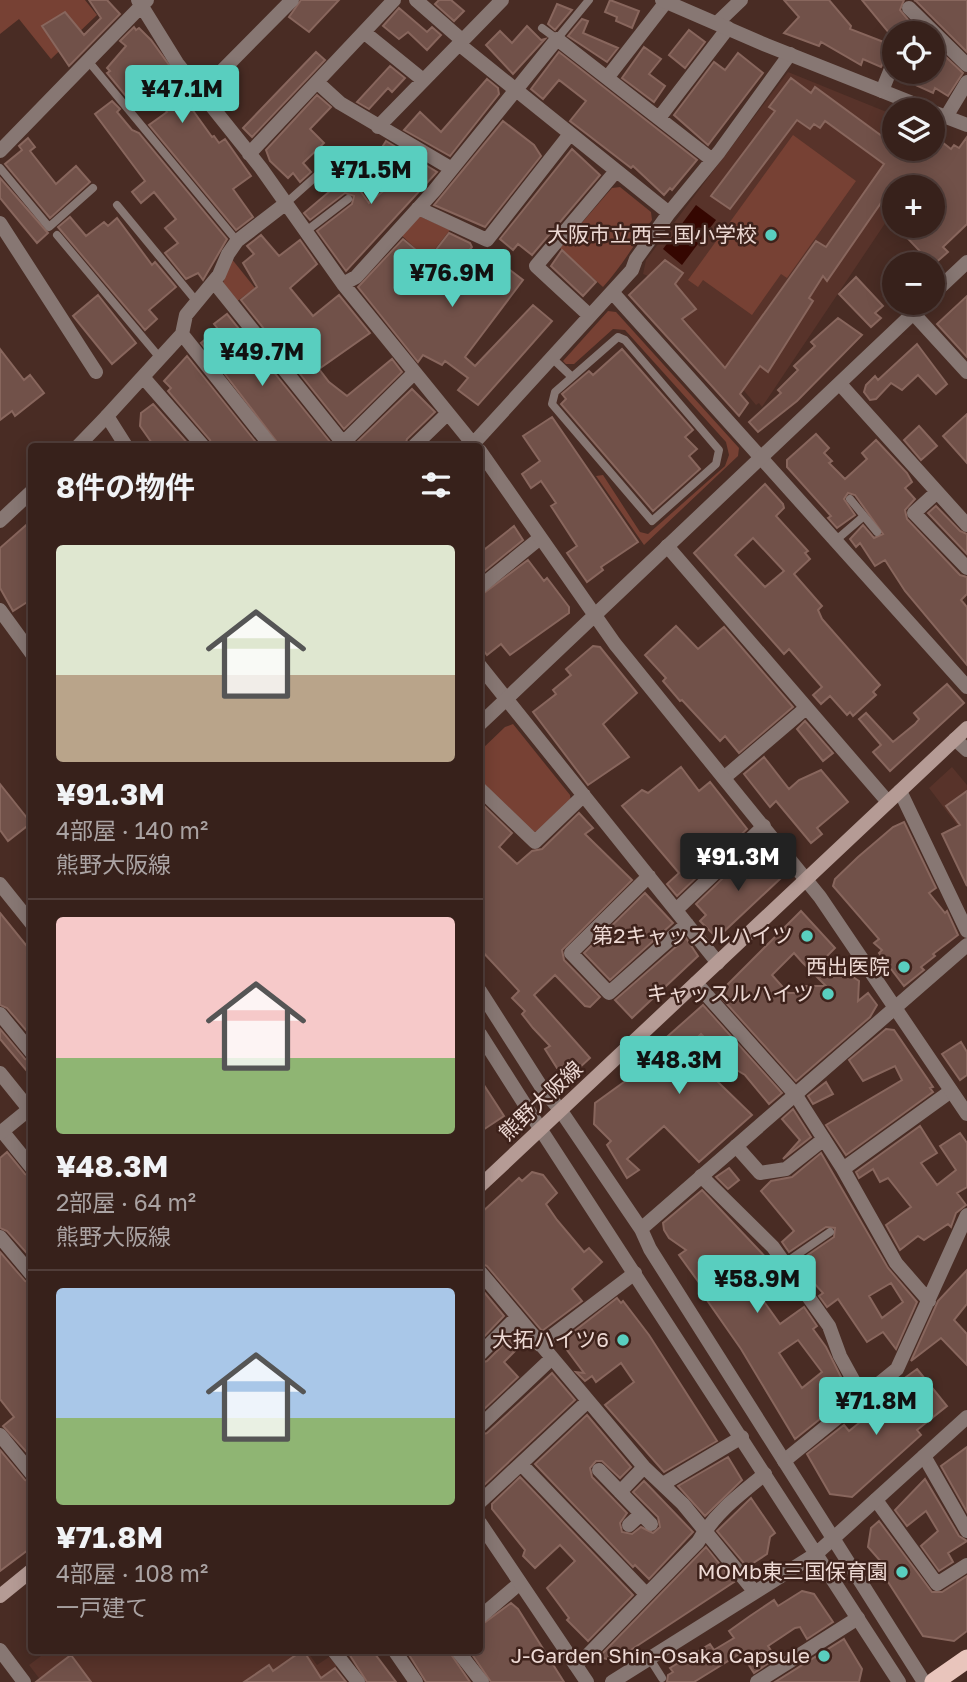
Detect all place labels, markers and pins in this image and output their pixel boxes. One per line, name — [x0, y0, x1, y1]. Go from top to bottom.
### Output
pin: ¥47.1M — [125, 66, 239, 125]
pin: ¥71.5M — [314, 146, 428, 206]
place label: 大阪市立西三国小学校 — [547, 221, 757, 247]
marker: 大阪市立西三国小学校 — [763, 227, 779, 243]
pin: ¥76.9M — [395, 250, 509, 309]
pin: ¥49.7M — [205, 328, 319, 388]
pin: ¥91.3M — [681, 834, 795, 893]
place label: 第2キャッスルハイツ — [592, 922, 793, 948]
marker: 第2キャッスルハイツ — [799, 928, 815, 944]
place label: 西出医院 — [806, 953, 890, 979]
marker: 西出医院 — [896, 959, 912, 975]
place label: キャッスルハイツ — [646, 980, 814, 1006]
marker: キャッスルハイツ — [820, 986, 836, 1002]
pin: ¥48.3M — [622, 1036, 736, 1096]
pin: ¥58.9M — [700, 1256, 814, 1315]
place label: 大拓ハイツ6 — [492, 1326, 609, 1352]
marker: 大拓ハイツ6 — [615, 1332, 631, 1348]
pin: ¥71.8M — [819, 1378, 933, 1437]
place label: MOMb東三国保育園 — [697, 1558, 888, 1584]
marker: MOMb東三国保育園 — [894, 1564, 910, 1580]
place label: J-Garden Shin-Osaka Capsule — [511, 1642, 810, 1668]
marker: J-Garden Shin-Osaka Capsule — [816, 1648, 832, 1664]

